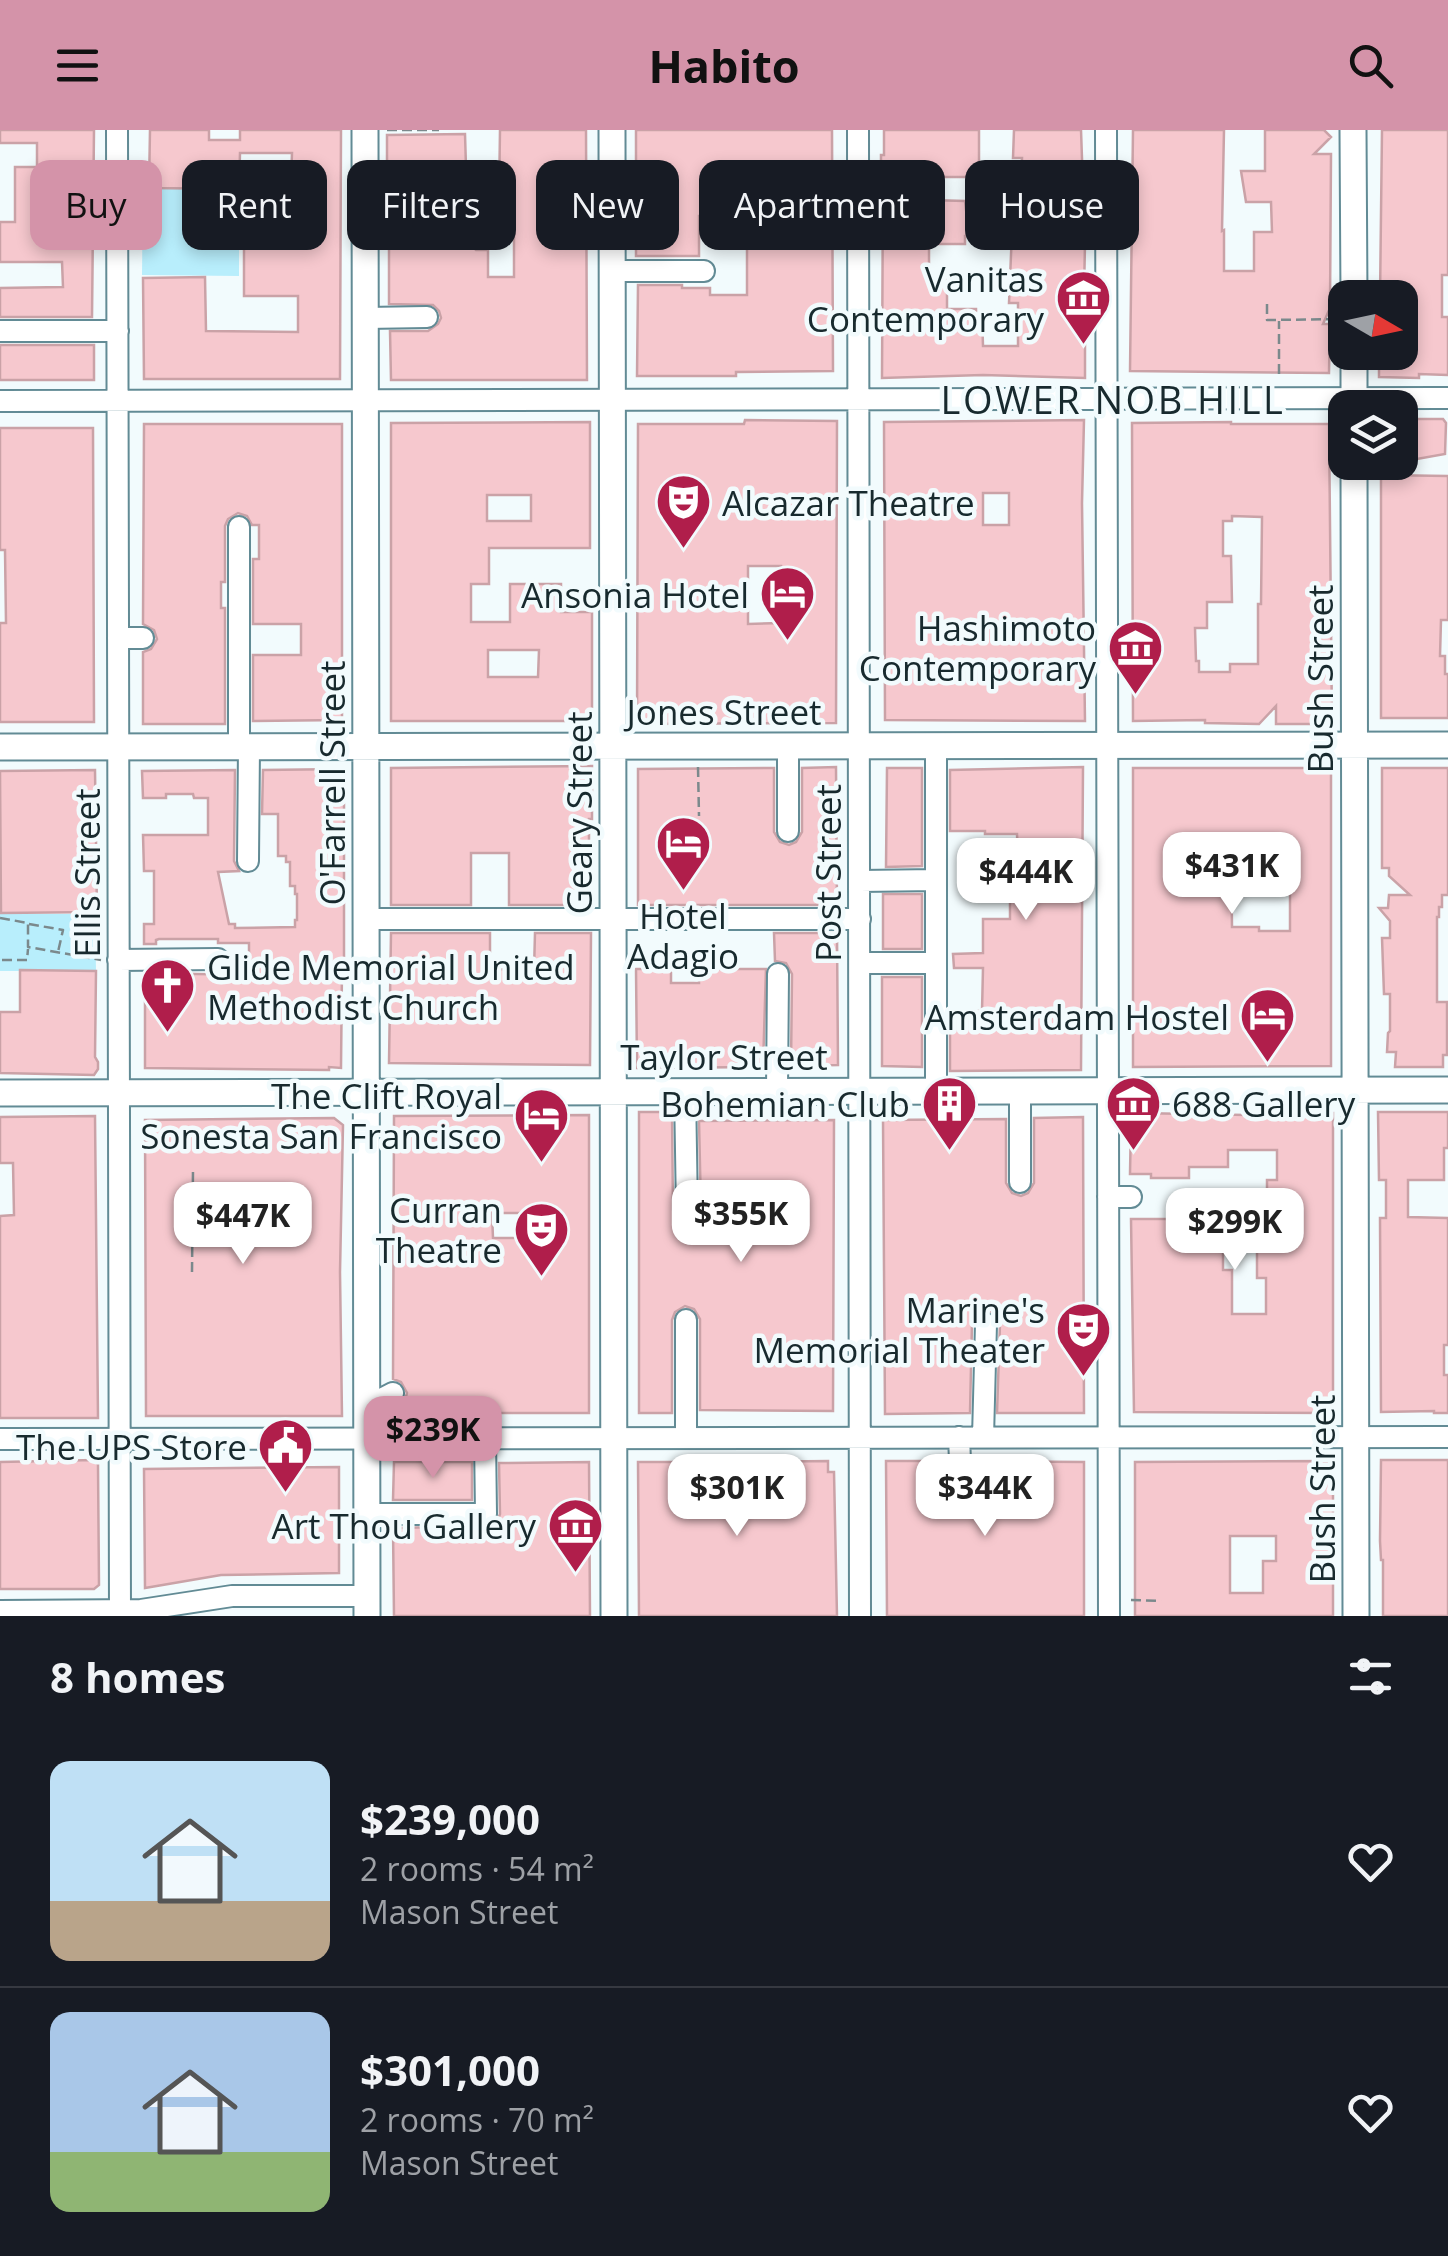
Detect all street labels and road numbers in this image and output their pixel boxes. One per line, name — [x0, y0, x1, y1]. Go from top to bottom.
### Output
street label: Bush Street — [1296, 584, 1343, 774]
street label: O'Farrell Street — [308, 660, 355, 906]
street label: Jones Street — [623, 688, 822, 735]
street label: Geary Street — [555, 711, 602, 915]
street label: Post Street — [804, 784, 851, 962]
street label: Ellis Street — [63, 788, 110, 958]
street label: Taylor Street — [620, 1033, 828, 1080]
street label: Bush Street — [1298, 1394, 1345, 1584]

